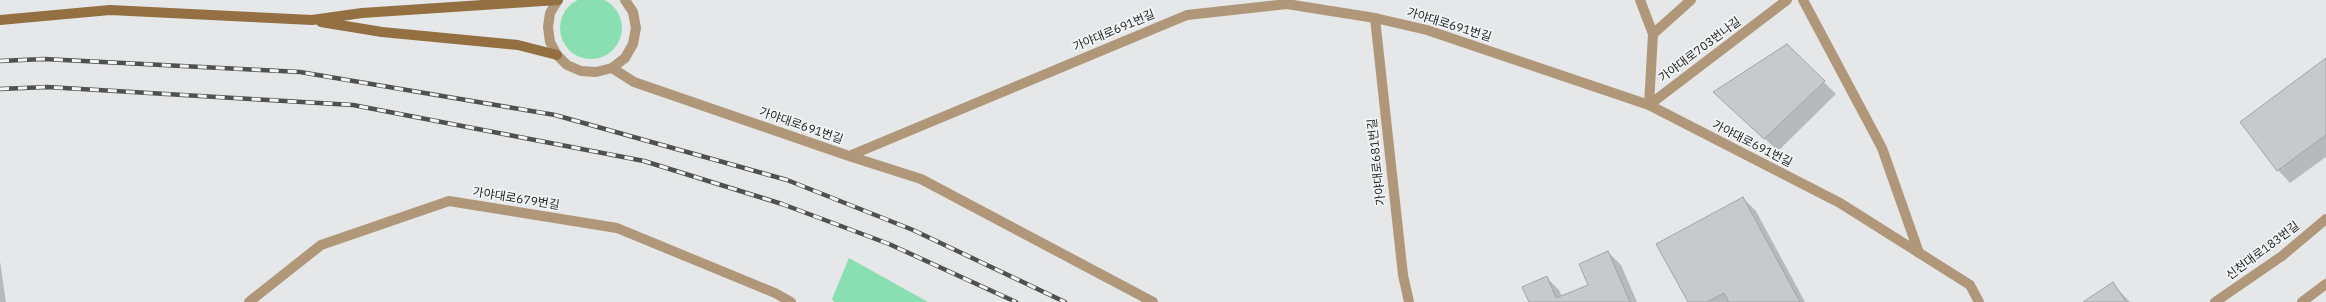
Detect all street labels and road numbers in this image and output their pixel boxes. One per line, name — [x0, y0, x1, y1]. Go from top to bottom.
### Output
street label: 가야대로691번길 — [1405, 5, 1493, 45]
street label: 가야대로691번길 — [1071, 7, 1157, 55]
street label: 가야대로703번나길 — [1656, 14, 1744, 86]
street label: 가야대로691번길 — [757, 105, 845, 147]
street label: 가야대로681번길 — [1365, 118, 1389, 206]
street label: 가야대로691번길 — [1710, 118, 1794, 170]
street label: 가야대로679번길 — [471, 185, 561, 213]
street label: 신천대로183번길 — [2224, 219, 2302, 283]

